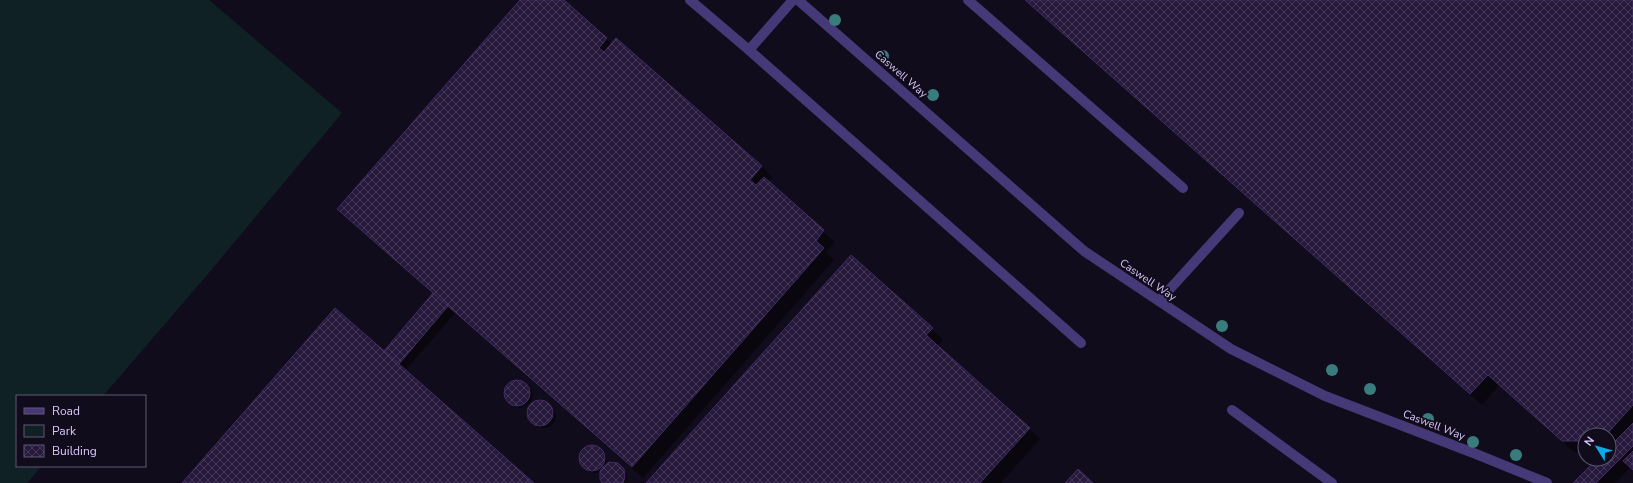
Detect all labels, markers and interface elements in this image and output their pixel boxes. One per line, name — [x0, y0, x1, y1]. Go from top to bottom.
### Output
street label: Caswell Way — [871, 47, 931, 101]
street label: Caswell Way — [1117, 255, 1180, 305]
legend — [16, 395, 146, 467]
text: Road — [52, 403, 80, 419]
street label: Caswell Way — [1401, 406, 1468, 444]
text: Park — [52, 423, 77, 439]
north arrow — [1577, 427, 1617, 467]
text: N — [1581, 433, 1598, 449]
text: Building — [52, 443, 97, 459]

